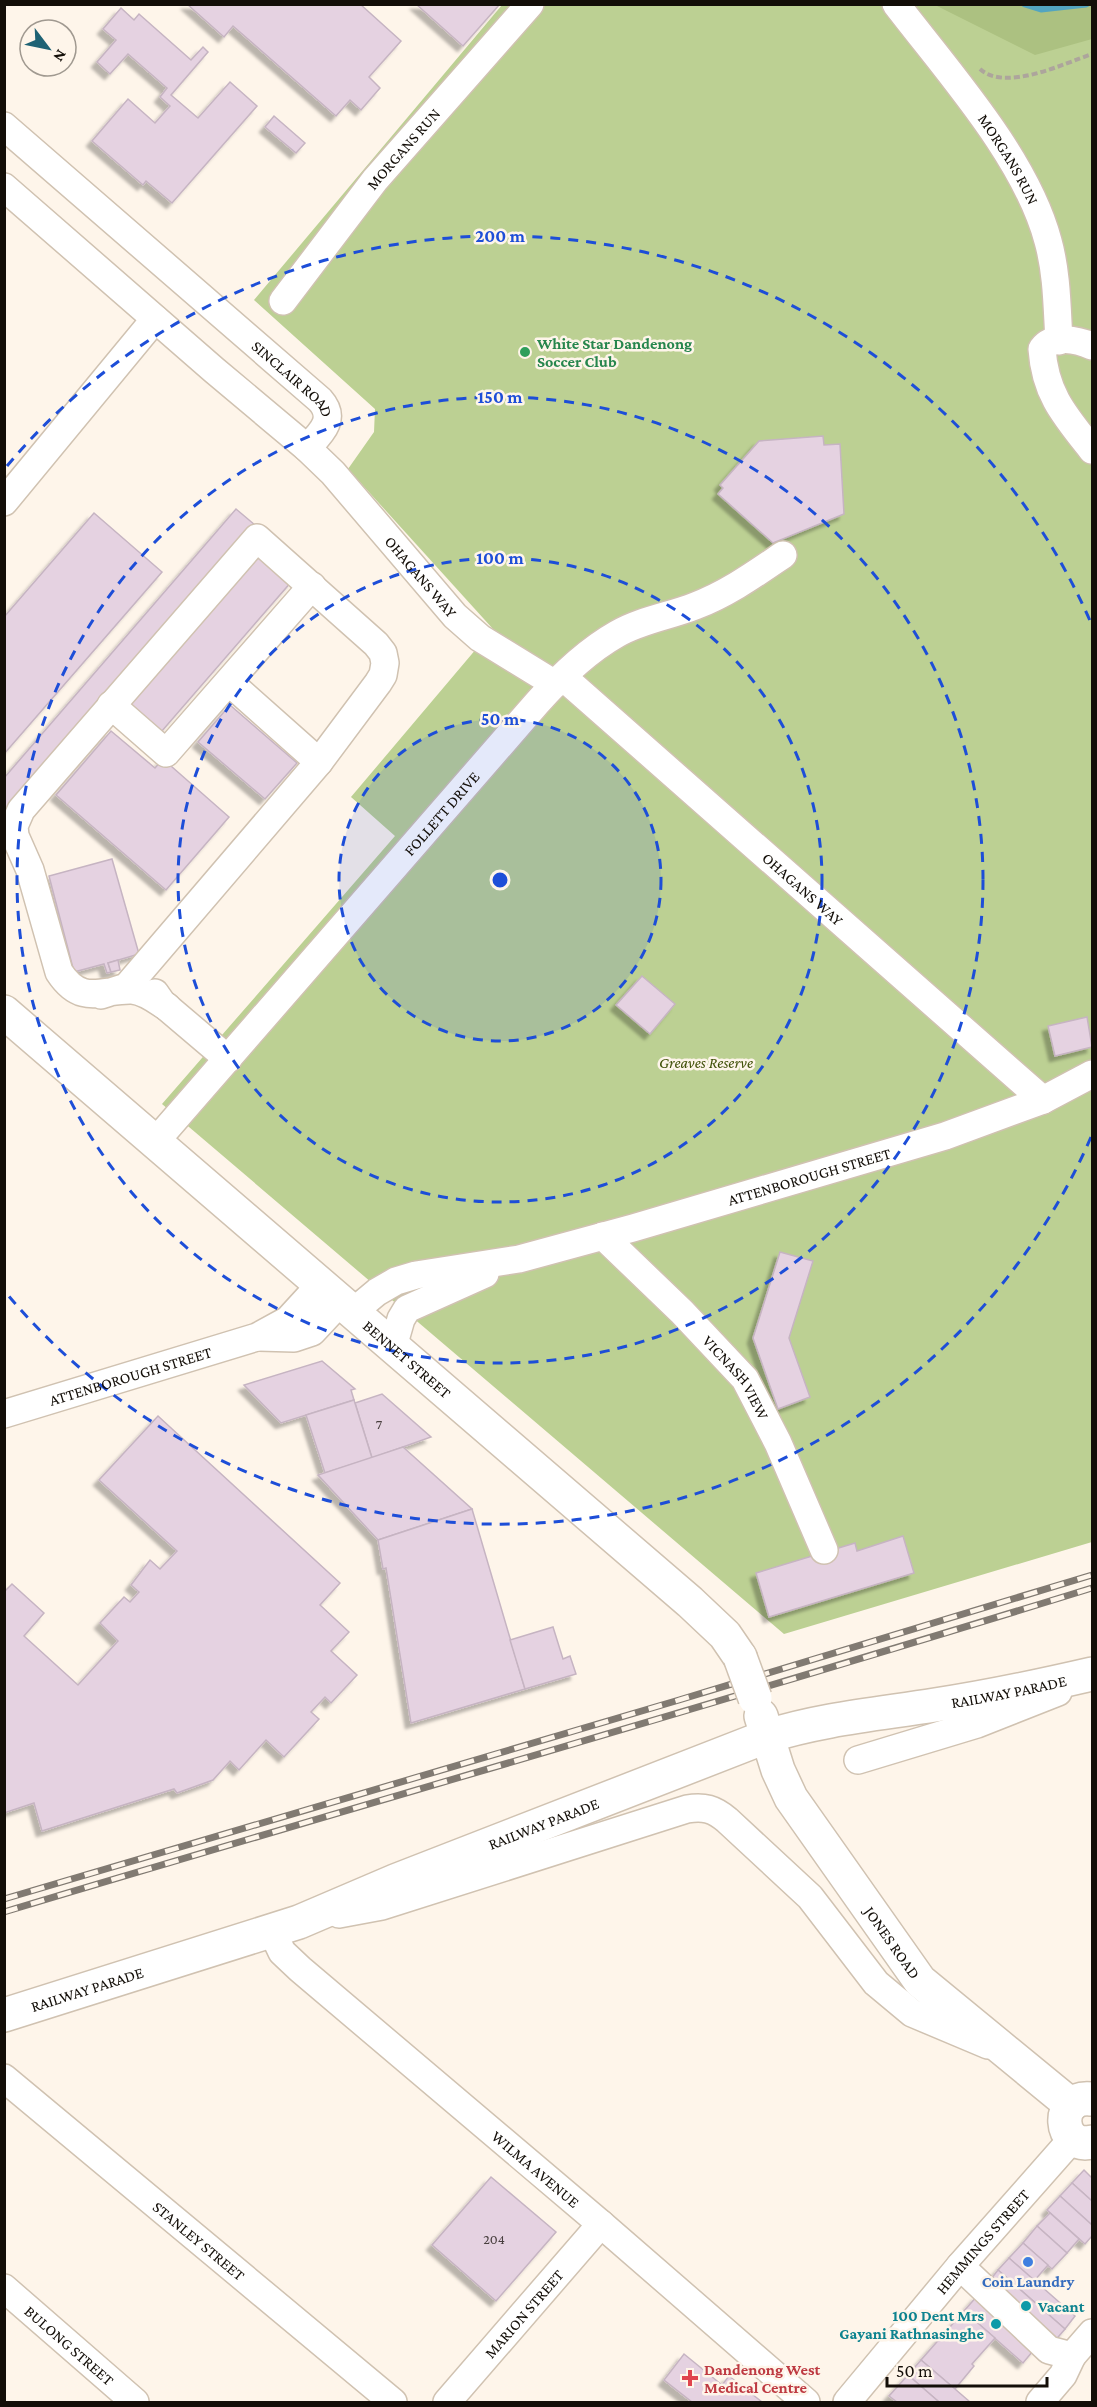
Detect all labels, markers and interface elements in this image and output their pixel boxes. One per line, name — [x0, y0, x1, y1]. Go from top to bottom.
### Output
north arrow — [18, 18, 78, 78]
text: N — [50, 47, 70, 65]
street label: MORGANS RUN — [363, 104, 443, 192]
street label: MORGANS RUN — [975, 110, 1042, 207]
text: 200 m — [475, 226, 526, 246]
place label: White Star Dandenong Soccer Club — [536, 335, 692, 370]
street label: SINCLAIR ROAD — [249, 337, 336, 419]
marker: White Star Dandenong Soccer Club — [518, 345, 532, 359]
text: 150 m — [477, 387, 523, 407]
street label: OHAGANS WAY — [382, 532, 461, 621]
text: 100 m — [476, 548, 524, 568]
text: 50 m — [481, 709, 520, 729]
street label: FOLLETT DRIVE — [400, 767, 483, 859]
street label: OHAGANS WAY — [759, 849, 847, 929]
centre of rings — [490, 870, 510, 890]
park label: Greaves Reserve — [659, 1054, 753, 1071]
street label: ATTENBOROUGH STREET — [726, 1144, 893, 1208]
street label: BENNET STREET — [360, 1317, 455, 1401]
street label: VICNASH VIEW — [700, 1332, 773, 1422]
street label: ATTENBOROUGH STREET — [47, 1343, 214, 1408]
house number: 7 — [376, 1416, 383, 1432]
street label: RAILWAY PARADE — [950, 1672, 1068, 1711]
street label: RAILWAY PARADE — [486, 1794, 601, 1852]
street label: JONES ROAD — [859, 1901, 924, 1982]
street label: RAILWAY PARADE — [29, 1963, 146, 2015]
street label: WILMA AVENUE — [489, 2127, 583, 2211]
street label: HEMMINGS STREET — [932, 2186, 1032, 2297]
street label: STANLEY STREET — [150, 2198, 249, 2284]
house number: 204 — [483, 2231, 505, 2247]
marker: Coin Laundry — [1021, 2255, 1035, 2269]
street label: MARION STREET — [481, 2266, 567, 2361]
place label: Coin Laundry — [982, 2273, 1075, 2290]
place label: Vacant — [1037, 2298, 1085, 2315]
marker: Vacant — [1019, 2299, 1033, 2313]
street label: BULONG STREET — [22, 2302, 118, 2389]
place label: 100 Dent Mrs Gayani Rathnasinghe — [839, 2307, 985, 2342]
marker: 100 Dent Mrs Gayani Rathnasinghe — [989, 2317, 1003, 2331]
scale bar — [887, 2350, 1048, 2388]
place label: Dandenong West Medical Centre — [704, 2361, 820, 2396]
text: 50 m — [896, 2361, 933, 2381]
marker: Dandenong West Medical Centre — [681, 2369, 699, 2387]

